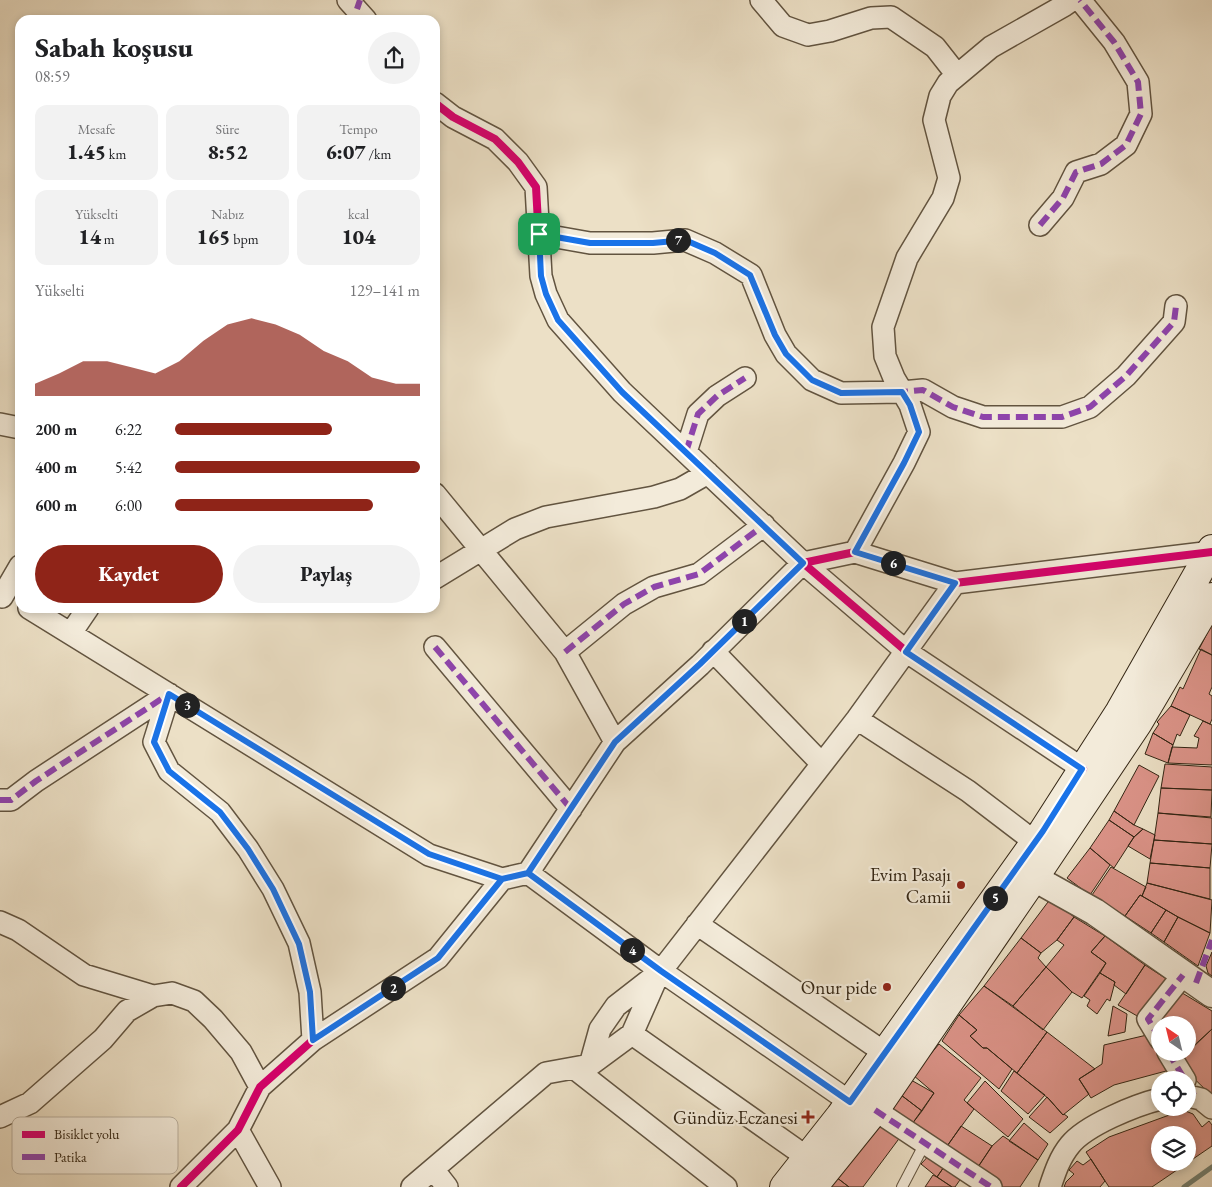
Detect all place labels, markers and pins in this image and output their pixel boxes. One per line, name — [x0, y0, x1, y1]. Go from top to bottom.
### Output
pin — [518, 213, 560, 255]
pin: 7 — [666, 228, 690, 252]
pin: 6 — [880, 550, 906, 576]
pin: 1 — [732, 608, 756, 634]
pin: 3 — [174, 692, 200, 718]
place label: Evim Pasajı Camii — [870, 862, 951, 909]
marker: Evim Pasajı Camii — [955, 879, 967, 891]
pin: 5 — [982, 886, 1008, 910]
pin: 4 — [620, 938, 644, 962]
place label: Onur pide — [801, 975, 877, 1000]
pin: 2 — [380, 976, 406, 1000]
marker: Onur pide — [881, 981, 893, 993]
place label: Gündüz Eczanesi — [673, 1105, 798, 1130]
marker: Gündüz Eczanesi — [802, 1111, 814, 1123]

